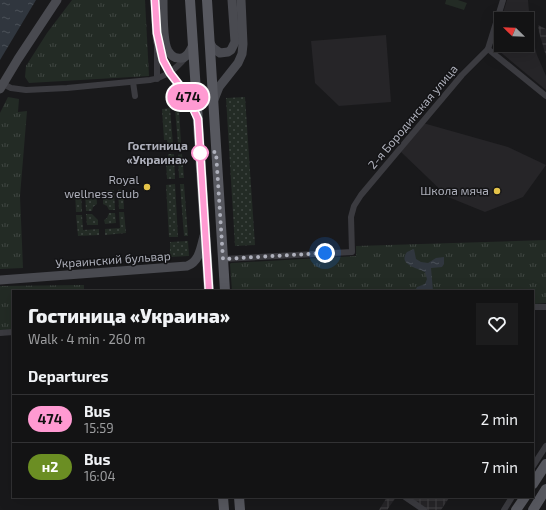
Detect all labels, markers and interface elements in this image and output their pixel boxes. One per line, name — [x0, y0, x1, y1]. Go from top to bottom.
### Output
north arrow — [494, 12, 534, 52]
map controls — [494, 12, 534, 52]
street label: 2-я Бородинская улица — [365, 61, 461, 172]
line badge: 474 — [165, 84, 211, 110]
text: 474 — [175, 88, 201, 105]
place label: Гостиница «Украина» — [126, 138, 188, 166]
marker: Гостиница «Украина» — [191, 144, 209, 162]
place label: Royal wellness club — [64, 172, 139, 200]
marker: Royal wellness club — [142, 182, 152, 192]
place label: Школа мяча — [420, 183, 489, 197]
marker: Школа мяча — [492, 186, 502, 196]
your location — [315, 243, 335, 263]
street label: Украинский бульвар — [55, 248, 171, 271]
button: heart — [476, 303, 518, 345]
text: Гостиница «Украина» — [28, 304, 230, 327]
text: Walk · 4 min · 260 m — [28, 331, 145, 347]
text: Departures — [28, 367, 108, 385]
text: Bus — [84, 402, 110, 420]
text: 474 — [37, 410, 63, 427]
text: 2 min — [481, 410, 518, 428]
text: 15:59 — [84, 420, 114, 436]
text: Bus — [84, 450, 110, 468]
text: н2 — [42, 458, 58, 475]
text: 7 min — [481, 458, 518, 476]
text: 16:04 — [84, 468, 116, 484]

